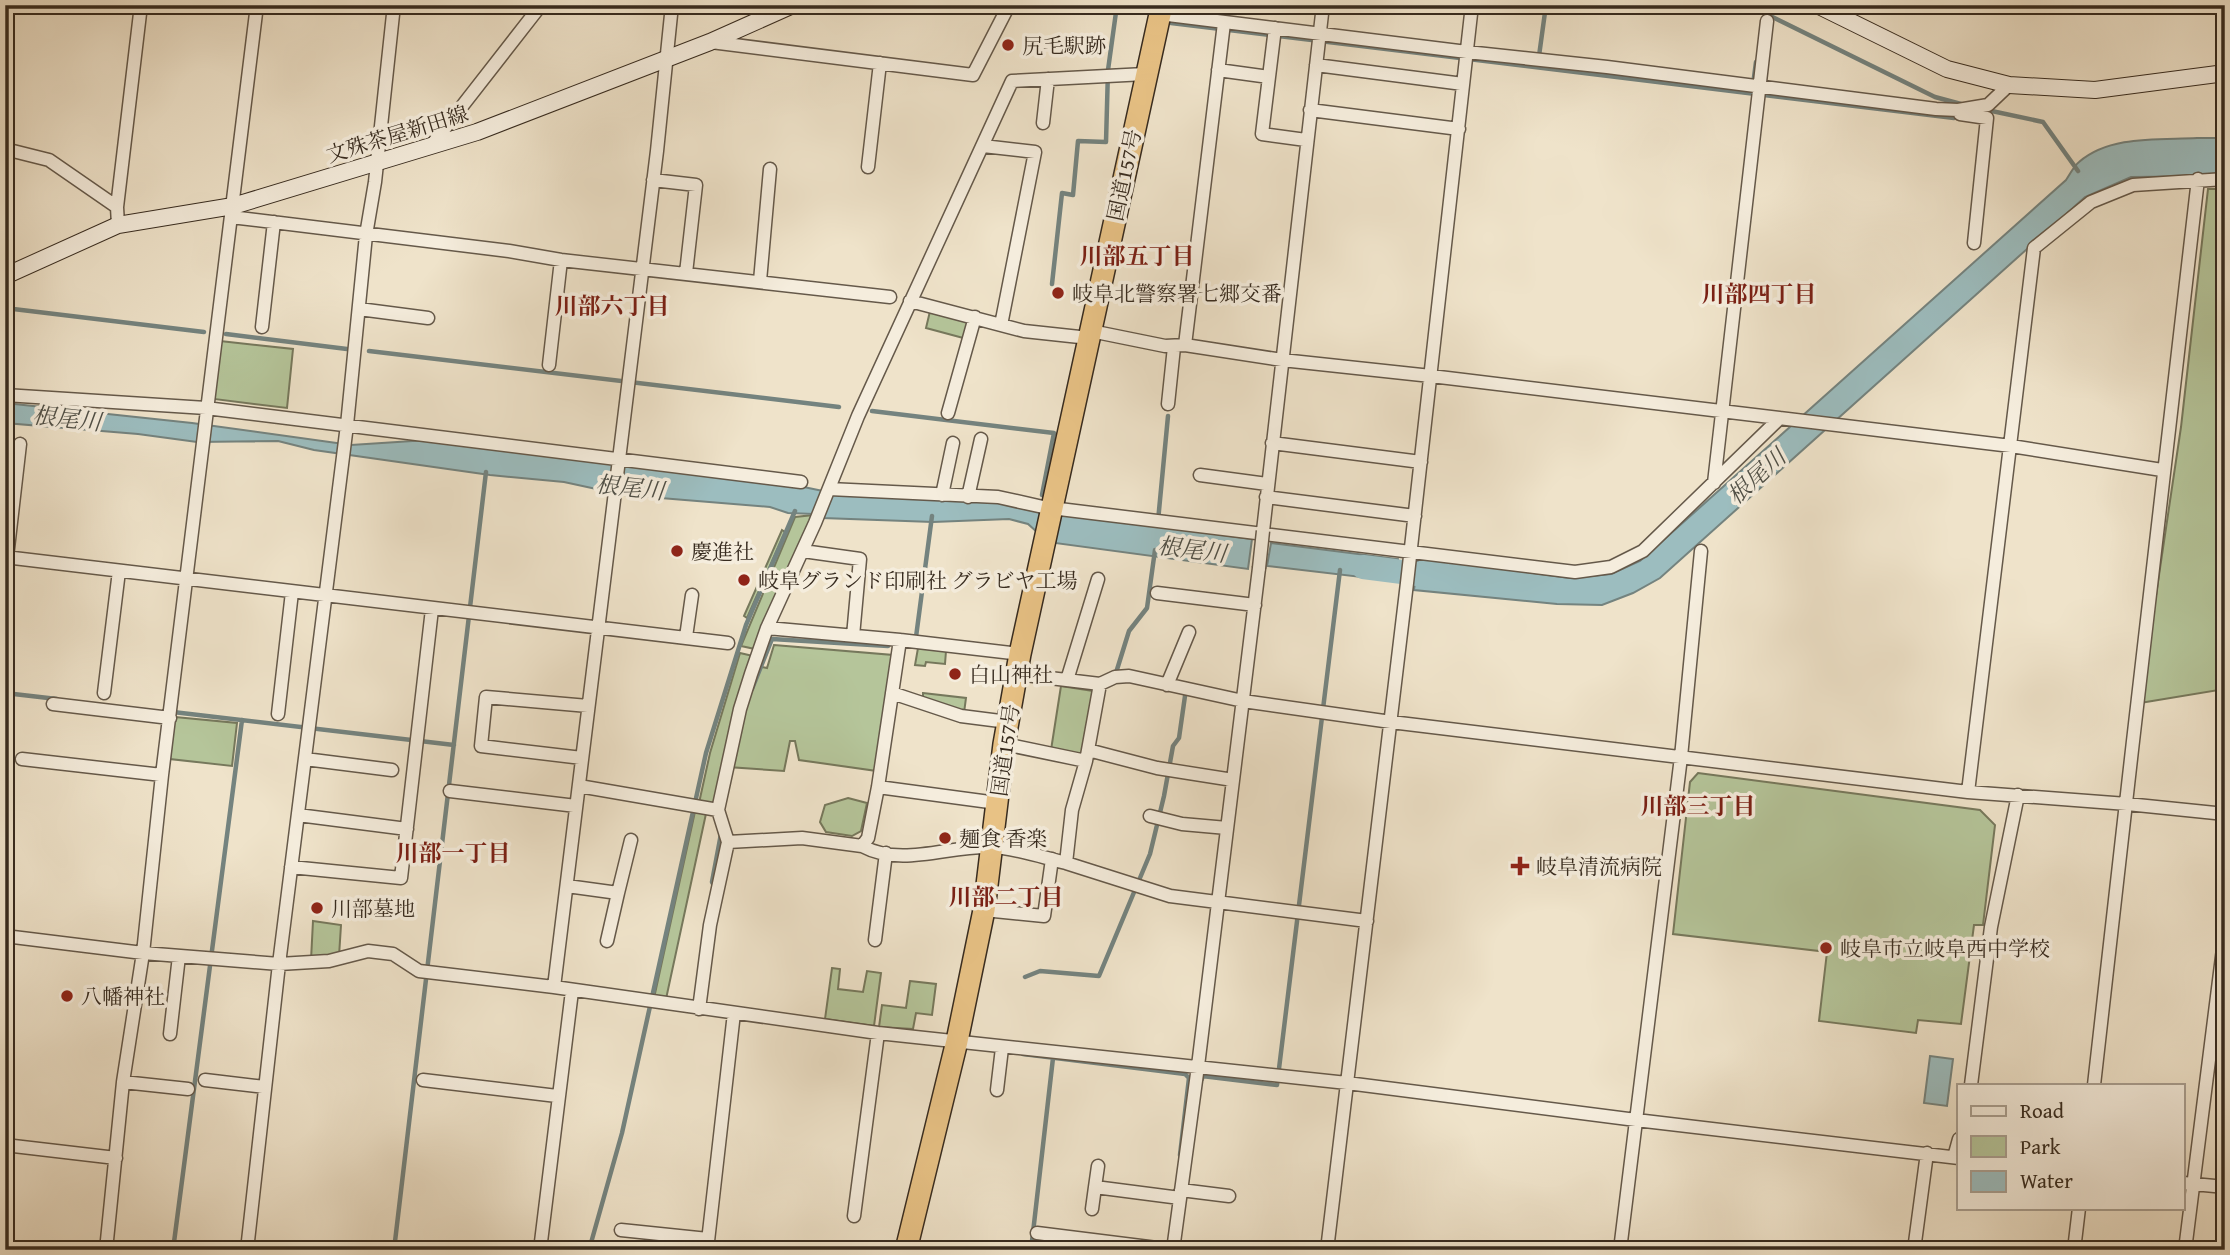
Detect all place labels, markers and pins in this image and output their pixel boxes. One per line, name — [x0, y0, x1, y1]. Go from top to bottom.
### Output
place label: 尻毛駅跡 — [1022, 30, 1106, 61]
marker: 尻毛駅跡 — [1000, 37, 1016, 53]
place label: 岐阜北警察署七郷交番 — [1072, 278, 1282, 309]
marker: 岐阜北警察署七郷交番 — [1050, 285, 1066, 301]
place label: 慶進社 — [691, 536, 754, 567]
marker: 慶進社 — [669, 543, 685, 559]
place label: 岐阜グランド印刷社 グラビヤ工場 — [758, 565, 1078, 596]
marker: 岐阜グランド印刷社 グラビヤ工場 — [736, 572, 752, 588]
place label: 白山神社 — [969, 659, 1053, 690]
marker: 白山神社 — [947, 666, 963, 682]
place label: 麺食 香楽 — [959, 823, 1048, 854]
marker: 麺食 香楽 — [937, 830, 953, 846]
place label: 岐阜清流病院 — [1536, 851, 1662, 882]
marker: 岐阜清流病院 — [1510, 856, 1530, 876]
place label: 川部墓地 — [331, 893, 415, 924]
marker: 川部墓地 — [309, 900, 325, 916]
place label: 岐阜市立岐阜西中学校 — [1840, 933, 2050, 964]
marker: 岐阜市立岐阜西中学校 — [1818, 940, 1834, 956]
place label: 八幡神社 — [81, 981, 165, 1012]
marker: 八幡神社 — [59, 988, 75, 1004]

